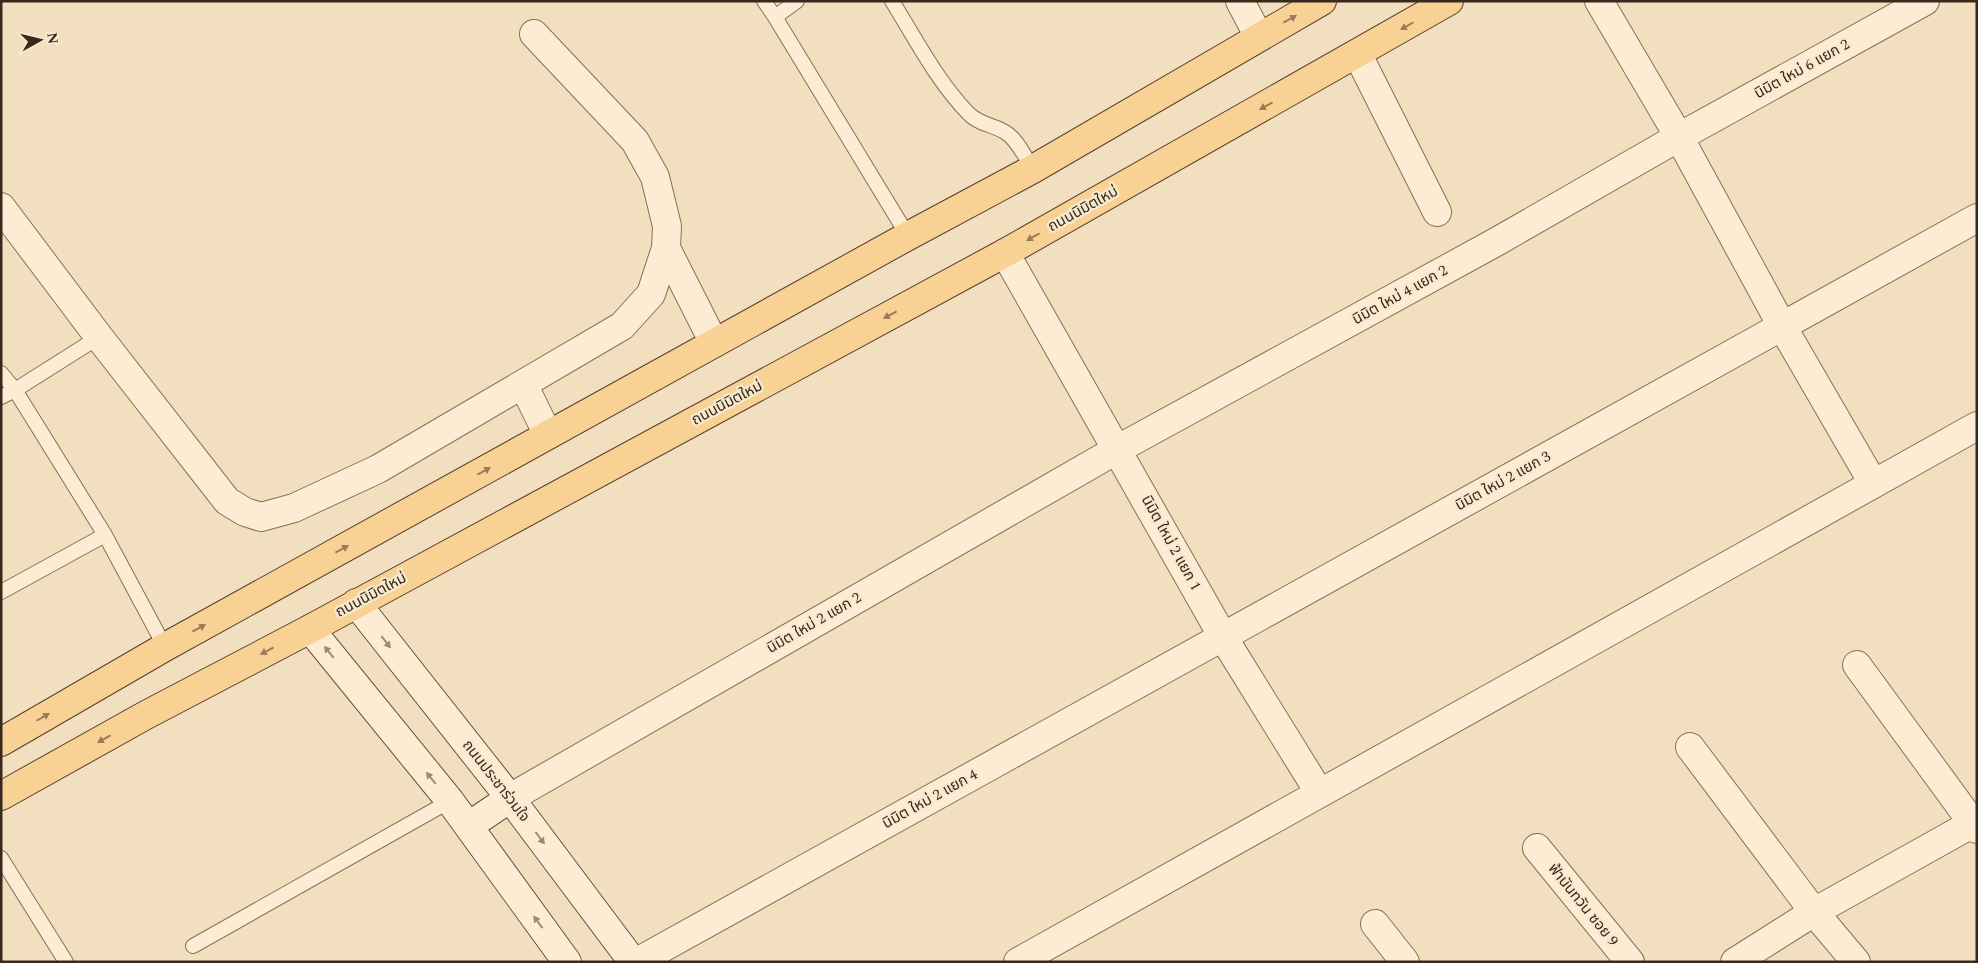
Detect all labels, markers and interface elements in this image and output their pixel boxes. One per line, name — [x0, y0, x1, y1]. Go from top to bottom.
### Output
north arrow — [15, 15, 65, 65]
one-way arrow — [1283, 15, 1298, 23]
one-way arrow — [1401, 21, 1414, 30]
text: N — [41, 31, 64, 45]
street label: นิมิต ใหม่ 6 แยก 2 — [1750, 33, 1854, 105]
one-way arrow — [1259, 102, 1273, 110]
street label: ถนนนิมิตใหม่ — [1043, 180, 1123, 238]
one-way arrow — [1025, 233, 1040, 241]
street label: นิมิต ใหม่ 4 แยก 2 — [1348, 259, 1452, 331]
one-way arrow — [883, 311, 897, 319]
street label: ถนนนิมิตใหม่ — [687, 375, 767, 431]
street label: นิมิต ใหม่ 2 แยก 3 — [1451, 445, 1555, 517]
one-way arrow — [477, 466, 490, 475]
street label: นิมิต ใหม่ 2 แยก 1 — [1135, 491, 1207, 595]
one-way arrow — [334, 545, 349, 553]
street label: ถนนนิมิตใหม่ — [331, 567, 411, 623]
street label: นิมิต ใหม่ 2 แยก 2 — [762, 586, 866, 660]
one-way arrow — [193, 623, 206, 632]
one-way arrow — [381, 635, 392, 648]
one-way arrow — [323, 646, 334, 659]
one-way arrow — [259, 647, 274, 655]
one-way arrow — [37, 713, 50, 722]
one-way arrow — [96, 735, 111, 743]
street label: ถนนประชาร่วมใจ — [456, 735, 536, 827]
street label: นิมิต ใหม่ 2 แยก 4 — [878, 763, 982, 835]
one-way arrow — [425, 772, 436, 785]
one-way arrow — [535, 832, 545, 845]
street label: ฟ้านันทวัน ซอย 9 — [1542, 858, 1624, 952]
one-way arrow — [533, 916, 544, 929]

